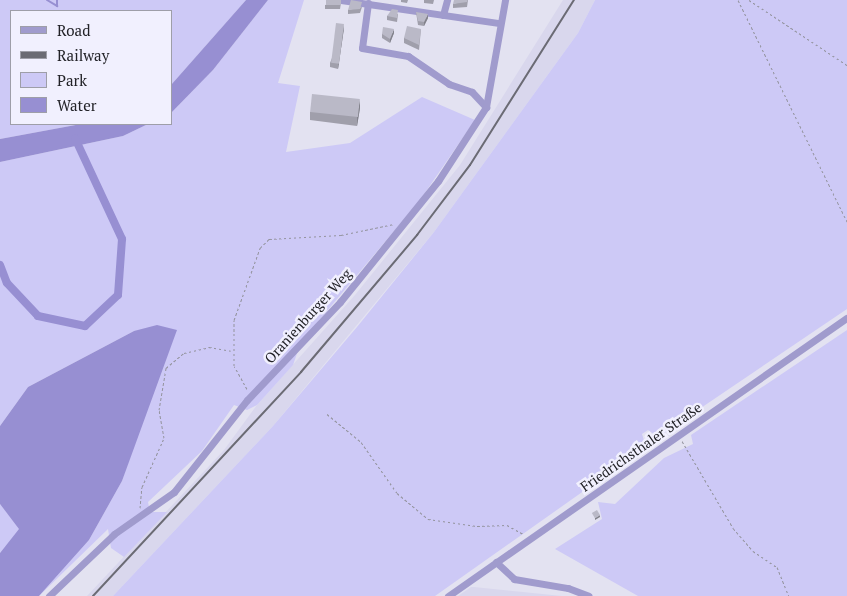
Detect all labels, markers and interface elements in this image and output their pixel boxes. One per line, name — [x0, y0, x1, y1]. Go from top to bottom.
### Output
legend — [10, 10, 172, 125]
text: Road — [57, 20, 90, 40]
text: Railway — [57, 45, 109, 65]
text: Park — [57, 70, 87, 90]
text: Water — [57, 95, 96, 115]
street label: Oranienburger Weg — [261, 265, 355, 367]
street label: Friedrichsthaler Straße — [577, 399, 705, 495]

